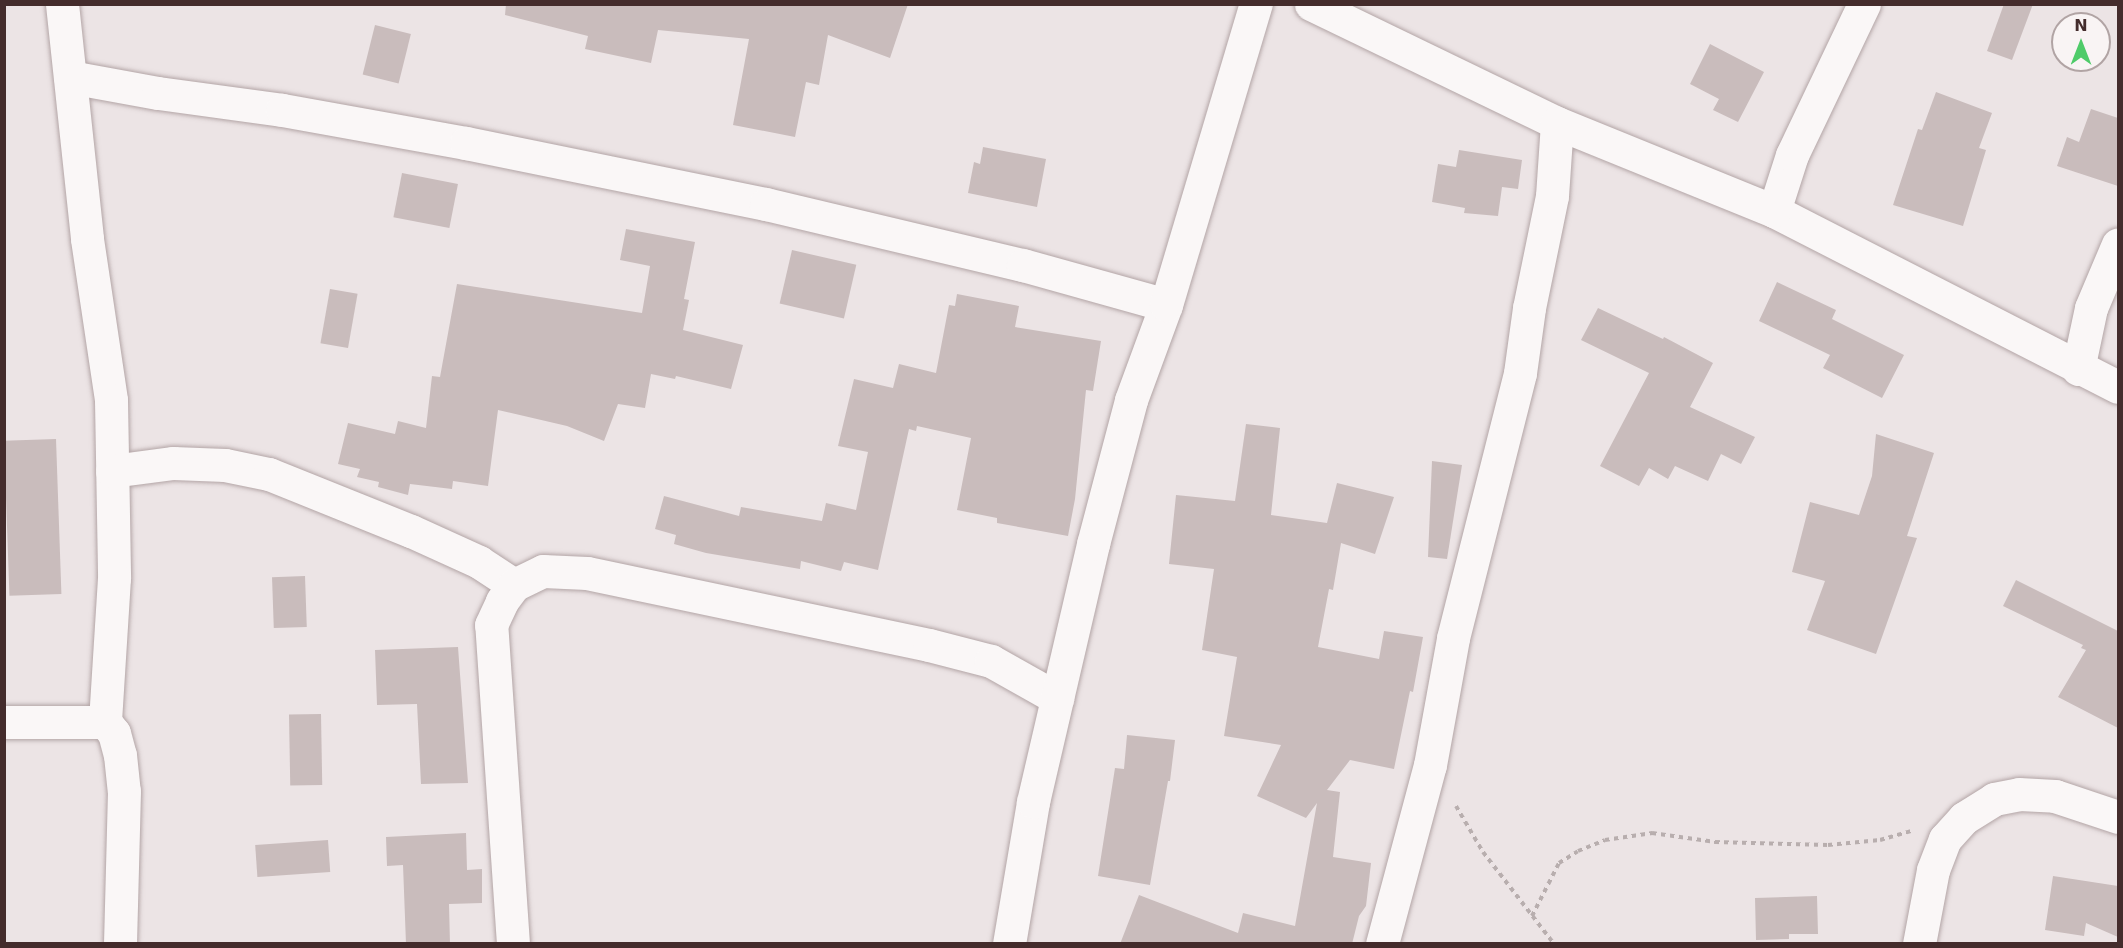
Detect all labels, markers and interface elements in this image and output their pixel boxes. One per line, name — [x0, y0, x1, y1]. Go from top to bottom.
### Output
north arrow — [2051, 12, 2111, 72]
text: N — [2074, 16, 2088, 35]

